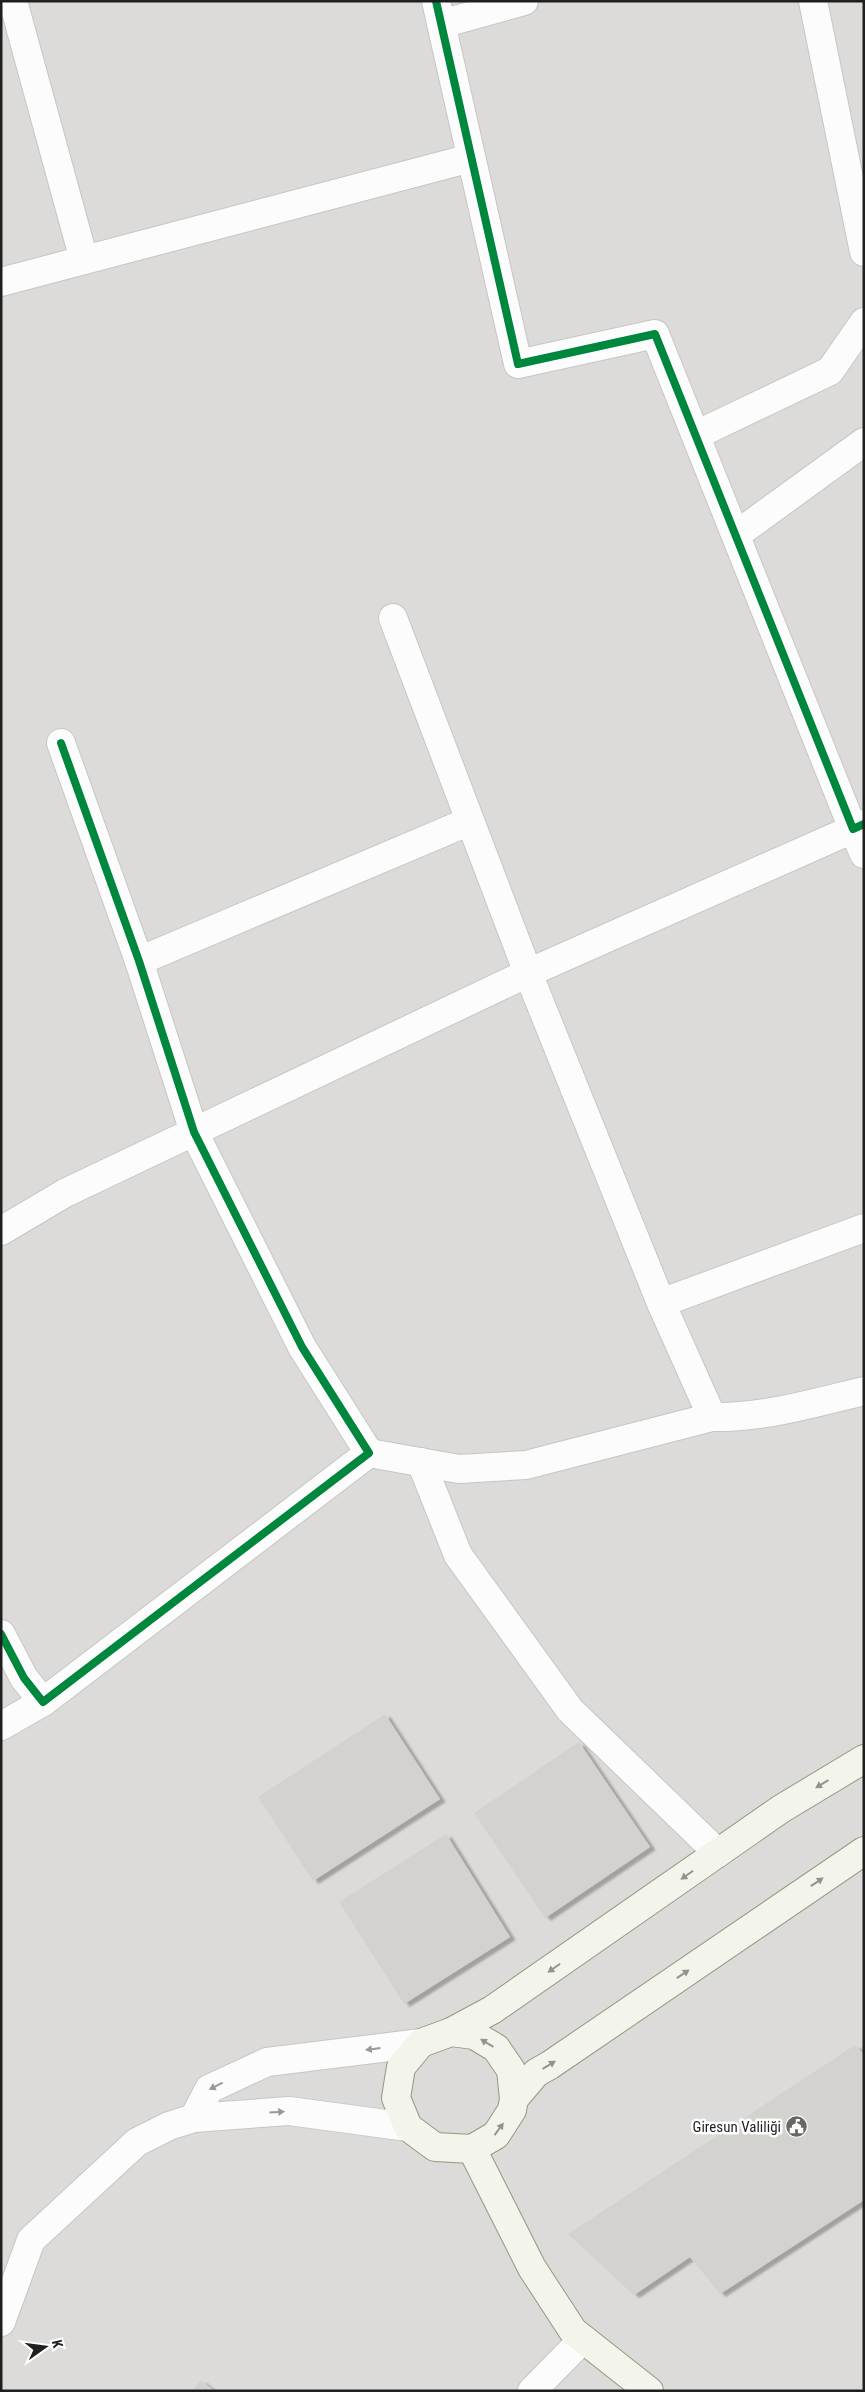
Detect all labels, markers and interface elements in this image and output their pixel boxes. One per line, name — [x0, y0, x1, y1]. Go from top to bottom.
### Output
one-way arrow — [816, 1779, 829, 1789]
one-way arrow — [681, 1870, 694, 1880]
one-way arrow — [810, 1877, 824, 1887]
one-way arrow — [547, 1963, 561, 1973]
one-way arrow — [676, 1969, 690, 1979]
one-way arrow — [480, 2038, 493, 2047]
one-way arrow — [364, 2045, 380, 2053]
one-way arrow — [543, 2061, 556, 2070]
one-way arrow — [209, 2082, 224, 2090]
one-way arrow — [269, 2108, 285, 2116]
public building icon: Giresun Valiliği — [785, 2115, 809, 2139]
place label: Giresun Valiliği — [693, 2118, 781, 2136]
one-way arrow — [494, 2122, 504, 2136]
north arrow — [20, 2322, 70, 2372]
text: K — [49, 2338, 66, 2350]

